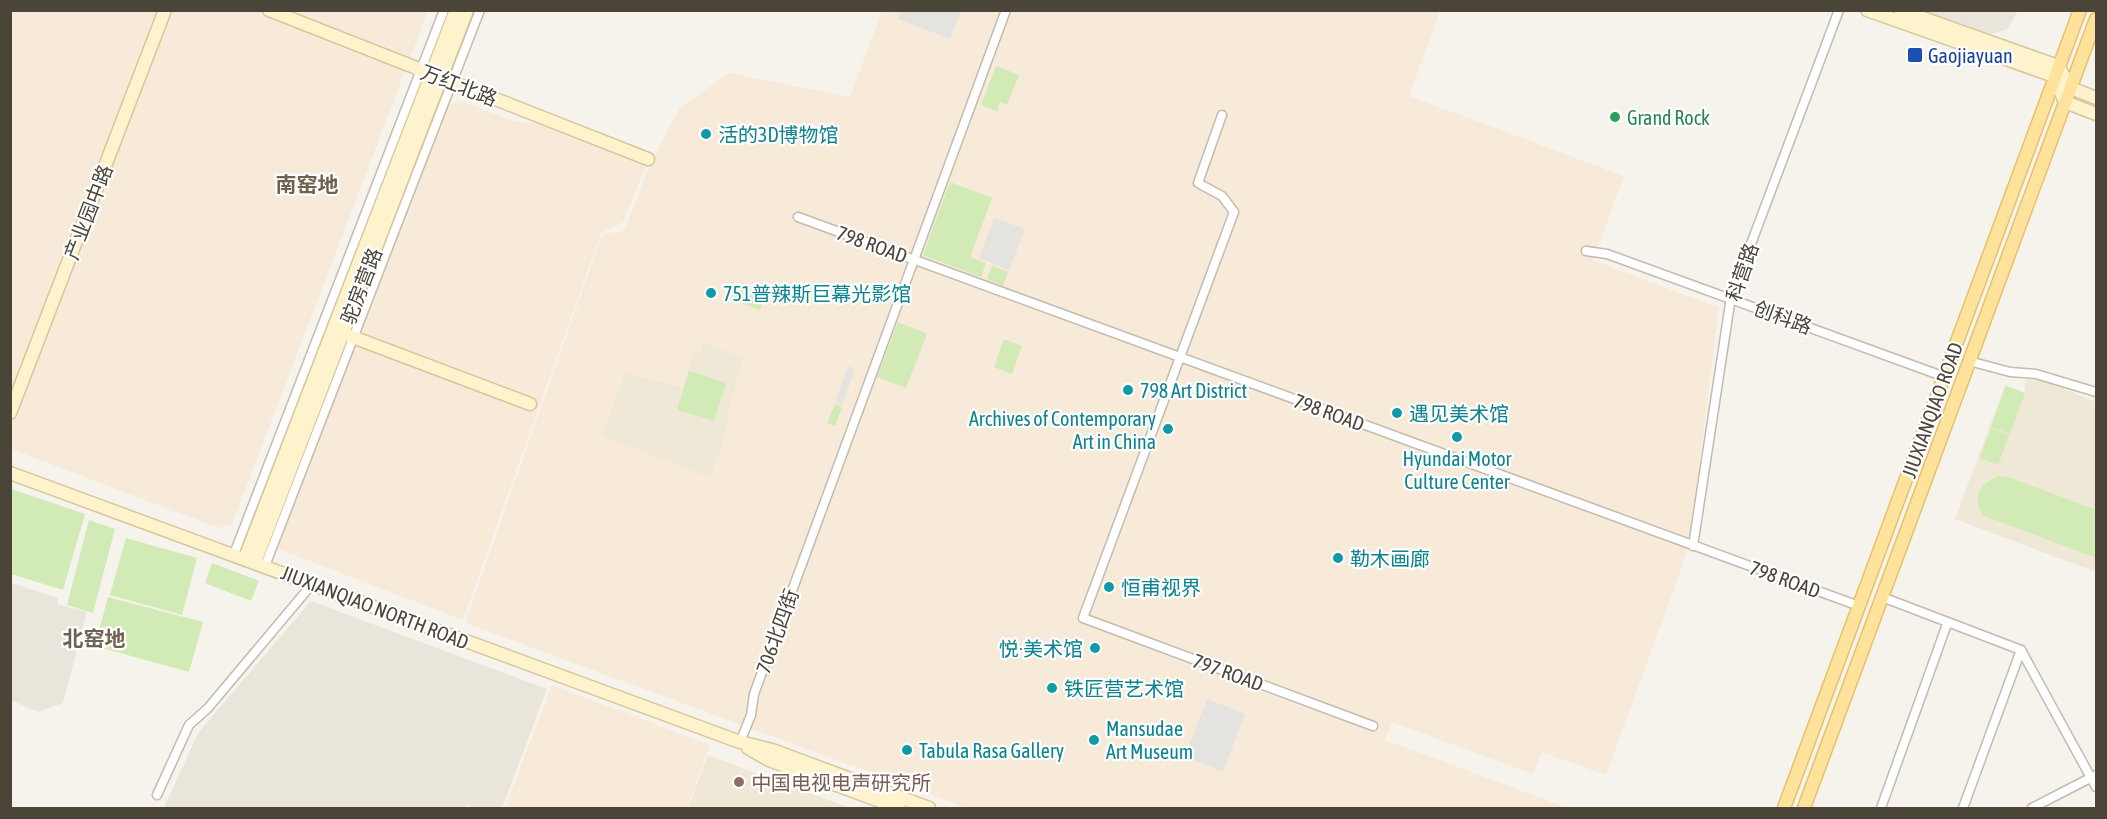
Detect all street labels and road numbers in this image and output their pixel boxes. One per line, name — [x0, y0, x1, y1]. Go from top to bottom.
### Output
street label: 万红北路 — [418, 60, 500, 110]
street label: 产业园中路 — [59, 161, 117, 263]
street label: 798 ROAD — [834, 221, 910, 267]
street label: 科营路 — [1721, 240, 1763, 304]
street label: 驼房营路 — [336, 245, 386, 327]
street label: 创科路 — [1751, 296, 1815, 338]
street label: JIUXIANQIAO ROAD — [1897, 339, 1967, 481]
street label: 798 ROAD — [1291, 389, 1367, 435]
street label: 798 ROAD — [1747, 556, 1823, 602]
street label: JIUXIANQIAO NORTH ROAD — [278, 561, 472, 653]
street label: 706北四街 — [751, 586, 803, 676]
street label: 797 ROAD — [1190, 649, 1266, 695]

